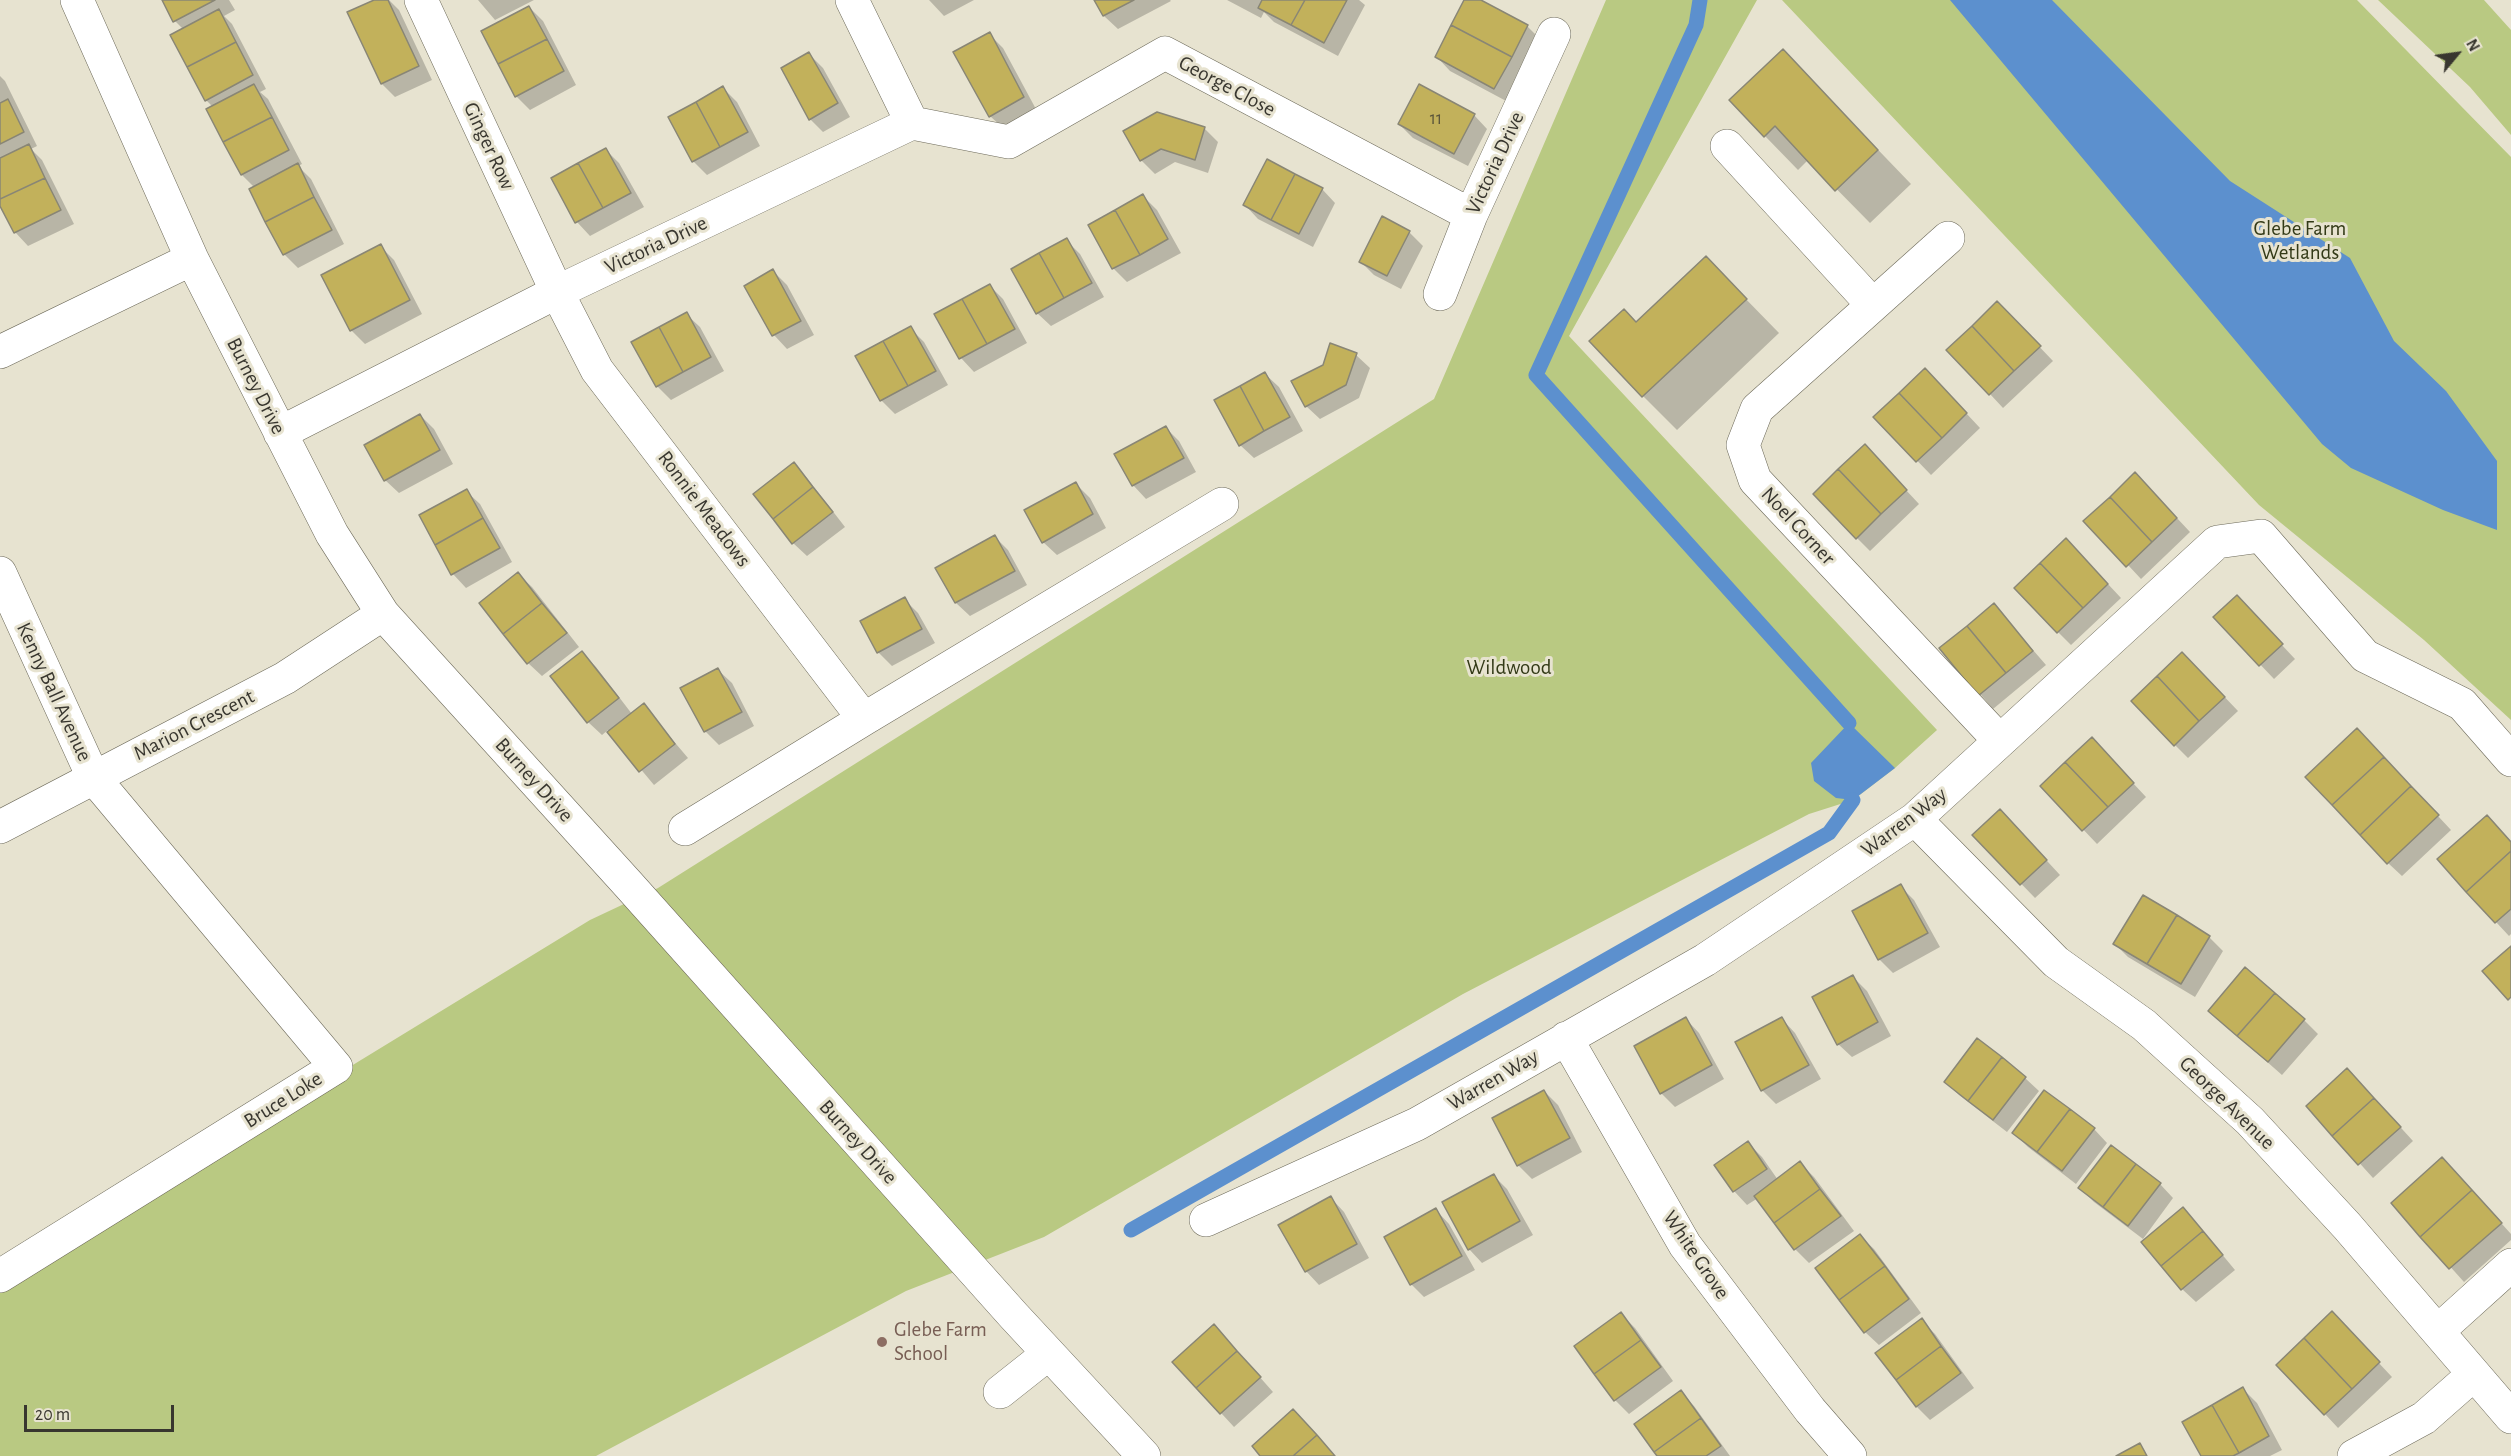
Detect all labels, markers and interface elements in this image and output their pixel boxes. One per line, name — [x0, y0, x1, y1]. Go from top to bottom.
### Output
north arrow — [2427, 24, 2487, 84]
text: N — [2463, 37, 2482, 54]
street label: George Close — [1174, 50, 1280, 122]
street label: Ginger Row — [458, 98, 520, 194]
house number: 11 — [1430, 108, 1442, 130]
street label: Victoria Drive — [1460, 108, 1530, 218]
street label: Victoria Drive — [601, 210, 711, 280]
park label: Glebe Farm Wetlands — [2254, 216, 2346, 266]
street label: Burney Drive — [221, 333, 291, 439]
street label: Ronnie Meadows — [652, 446, 756, 572]
street label: Noel Corner — [1756, 482, 1840, 570]
street label: Kenny Ball Avenue — [11, 619, 97, 765]
park label: Wildwood — [1466, 655, 1552, 681]
street label: Marion Crescent — [129, 684, 259, 766]
street label: Burney Drive — [489, 732, 579, 828]
street label: Warren Way — [1856, 782, 1952, 862]
street label: Warren Way — [1443, 1044, 1543, 1116]
street label: George Avenue — [2174, 1051, 2280, 1155]
street label: Bruce Loke — [239, 1066, 327, 1134]
street label: Burney Drive — [813, 1094, 903, 1190]
street label: White Grove — [1657, 1206, 1735, 1304]
place label: Glebe Farm School — [894, 1317, 987, 1367]
marker: Glebe Farm School — [875, 1335, 889, 1349]
scale bar — [27, 1393, 177, 1431]
text: 20 m — [35, 1406, 70, 1424]

